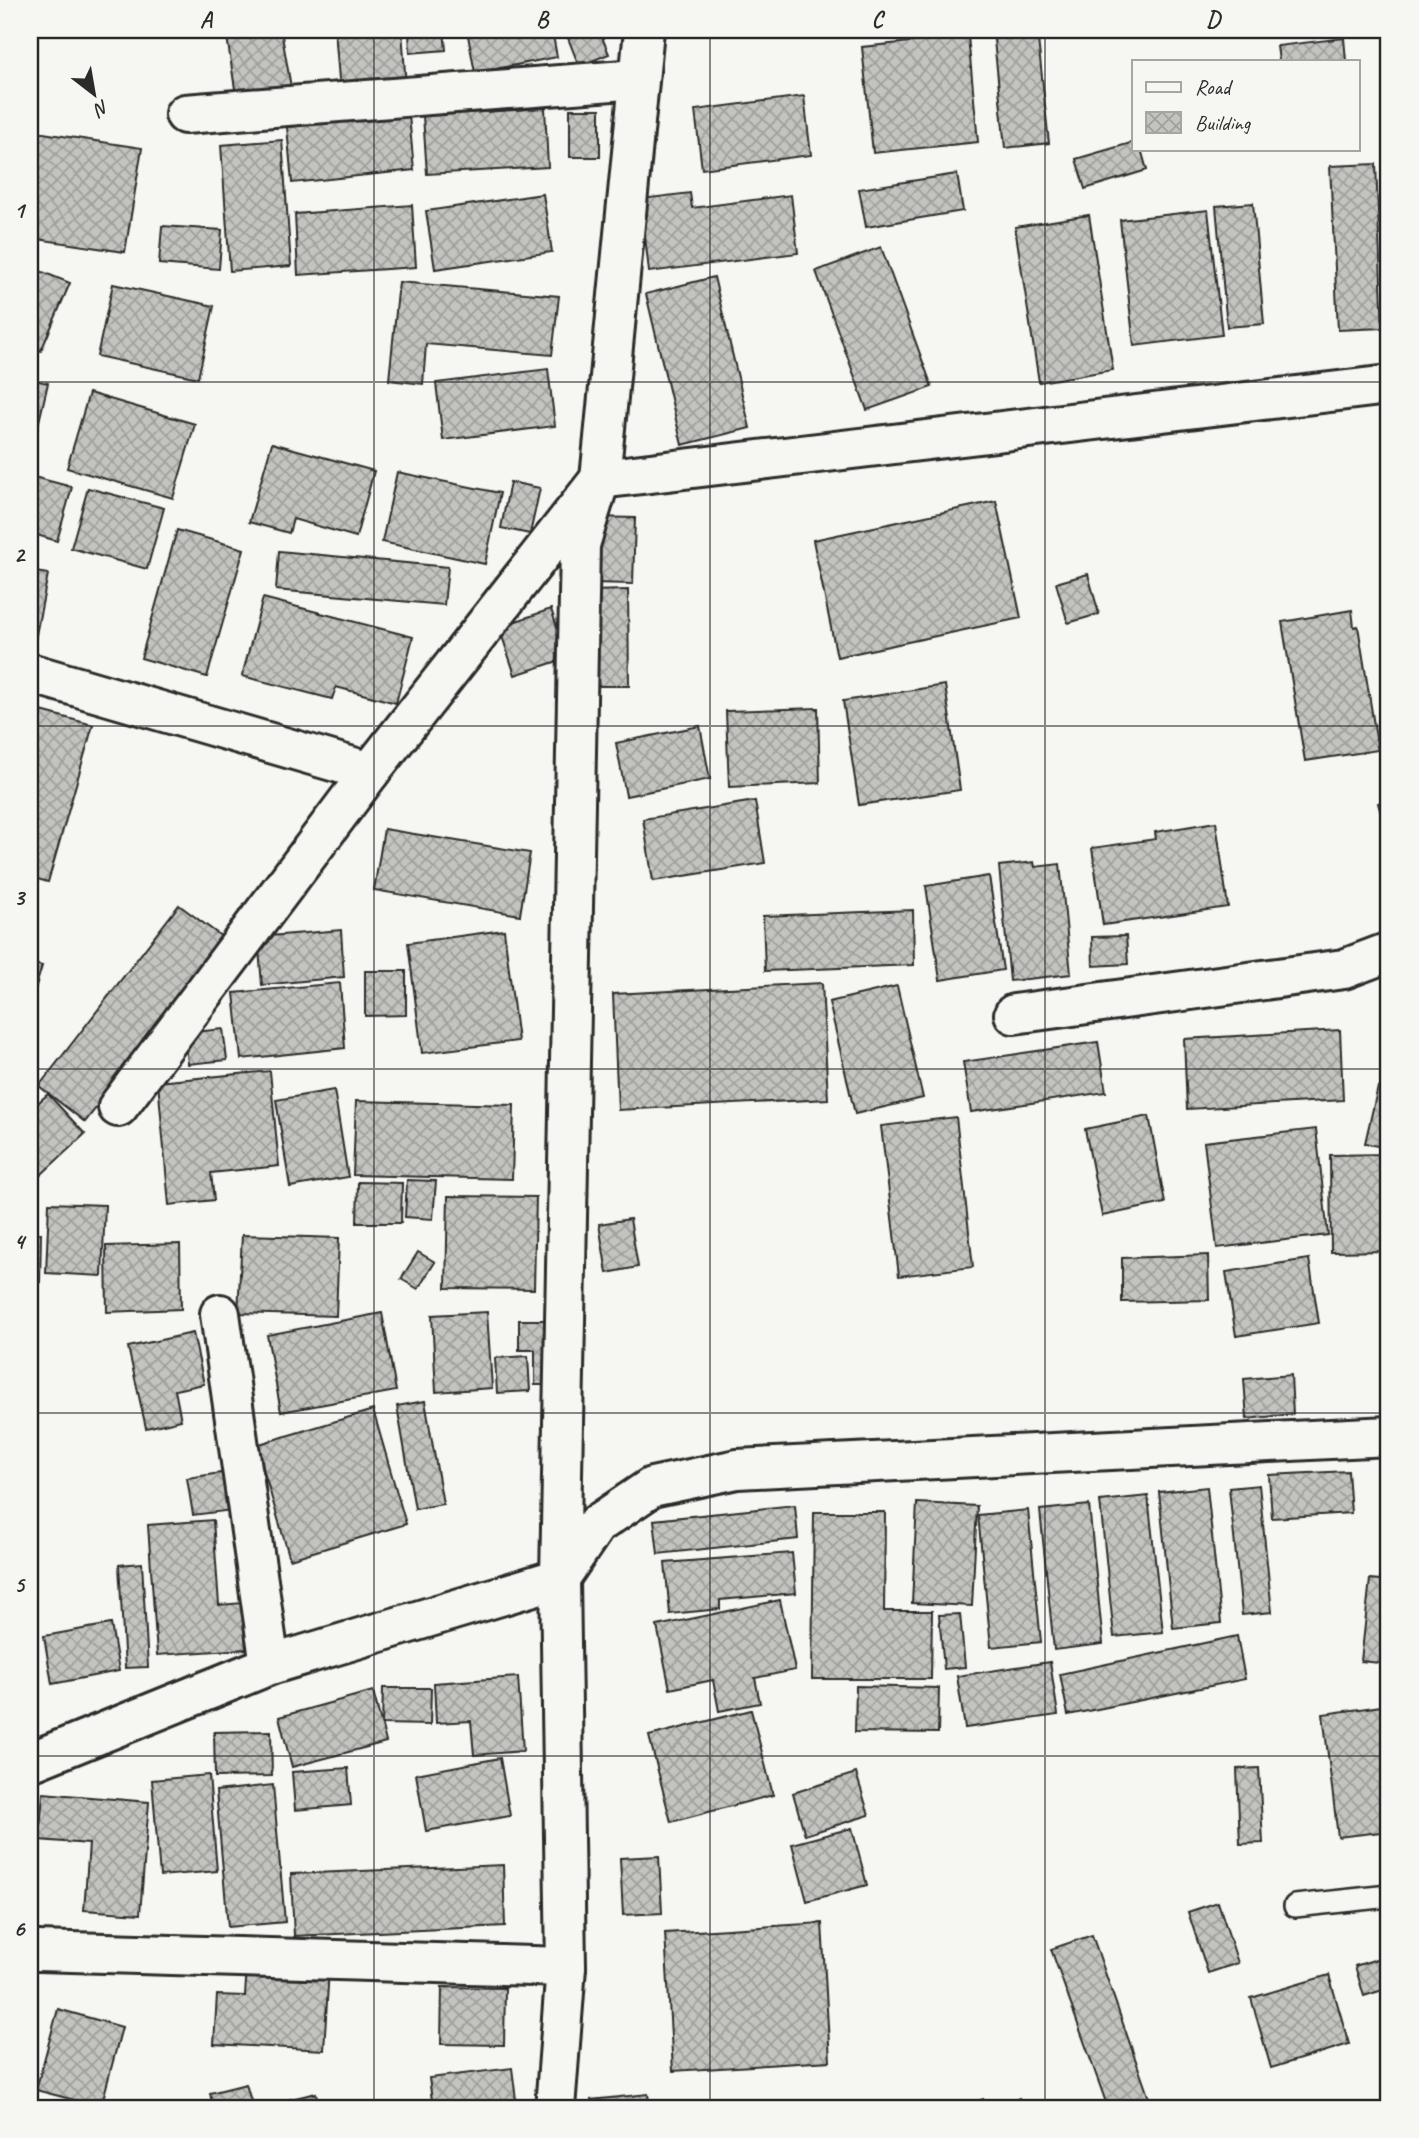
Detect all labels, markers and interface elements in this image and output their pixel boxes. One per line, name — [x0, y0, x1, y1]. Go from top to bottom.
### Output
text: A — [200, 5, 214, 34]
text: B — [536, 5, 550, 34]
text: C — [872, 5, 886, 34]
text: D — [1206, 5, 1222, 34]
north arrow — [60, 60, 130, 130]
legend — [1132, 60, 1360, 150]
text: Road — [1195, 74, 1234, 100]
text: N — [88, 94, 113, 123]
text: Building — [1195, 110, 1252, 136]
text: 1 — [14, 196, 27, 225]
text: 2 — [14, 540, 27, 569]
text: 3 — [14, 883, 27, 912]
text: 4 — [14, 1227, 27, 1256]
text: 5 — [14, 1570, 26, 1599]
text: 6 — [14, 1914, 27, 1943]

